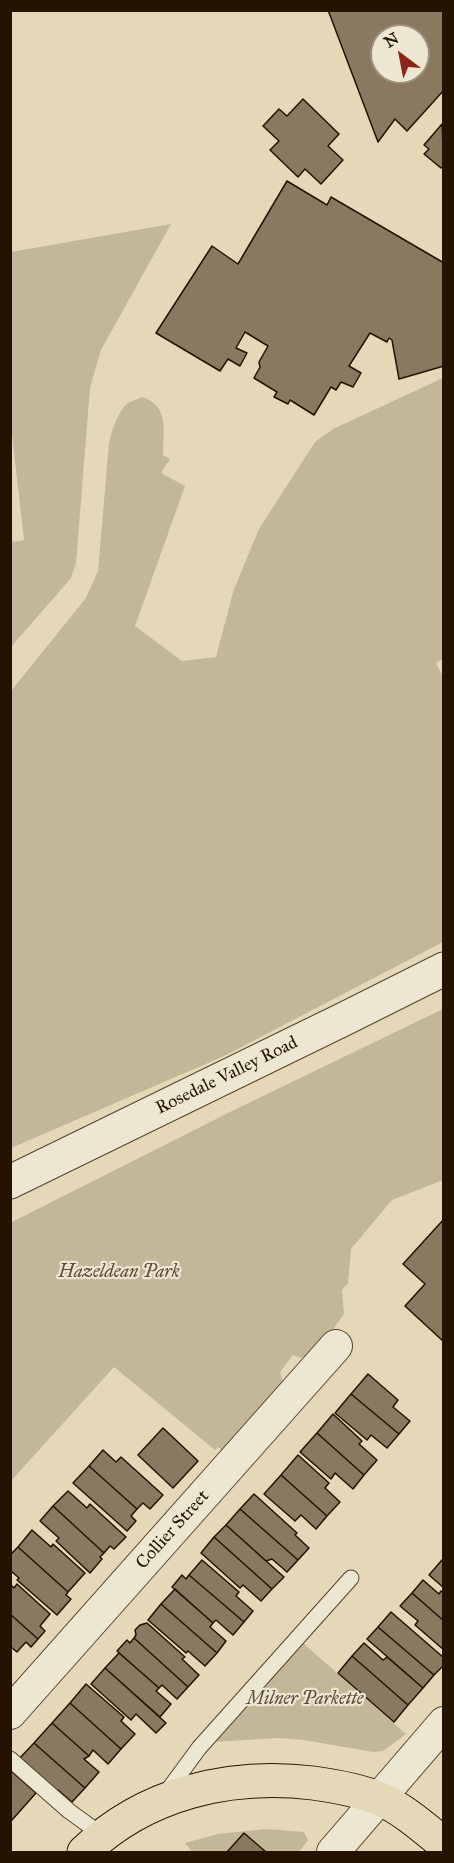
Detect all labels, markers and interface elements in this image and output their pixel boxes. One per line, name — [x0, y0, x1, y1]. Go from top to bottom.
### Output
north arrow — [370, 24, 430, 84]
text: N — [380, 28, 402, 52]
street label: Rosedale Valley Road — [153, 1032, 301, 1120]
park label: Hazeldean Park — [58, 1262, 180, 1284]
street label: Collier Street — [132, 1486, 214, 1574]
park label: Milner Parkette — [246, 1689, 364, 1711]

